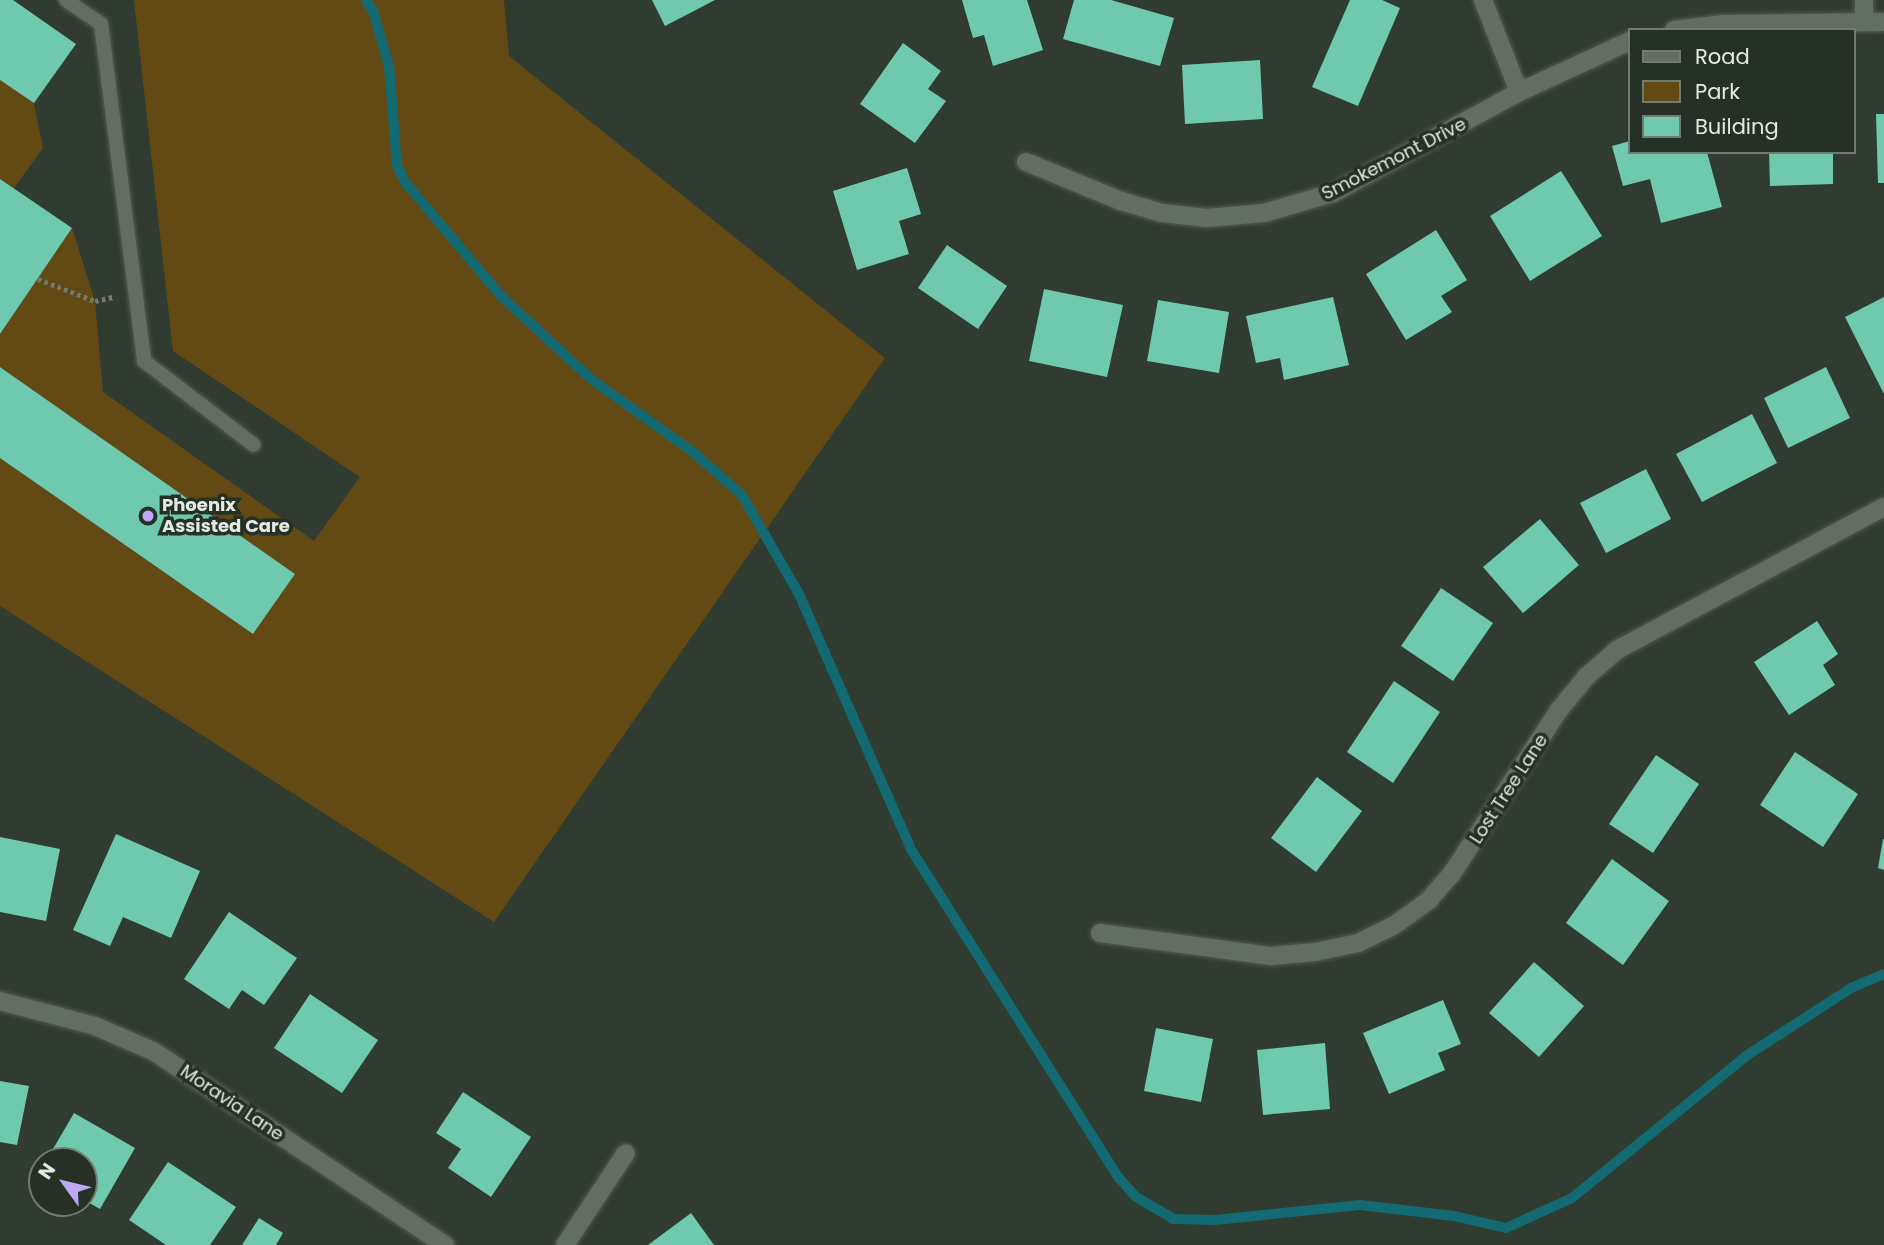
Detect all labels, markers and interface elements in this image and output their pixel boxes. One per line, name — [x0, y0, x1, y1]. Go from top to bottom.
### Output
legend — [1629, 28, 1856, 154]
text: Road — [1695, 42, 1750, 71]
text: Park — [1695, 77, 1740, 106]
text: Building — [1695, 112, 1779, 141]
street label: Smokemont Drive — [1318, 113, 1470, 205]
place label: Phoenix Assisted Care — [162, 495, 290, 538]
marker: Phoenix Assisted Care — [140, 508, 156, 524]
street label: Lost Tree Lane — [1466, 730, 1552, 848]
street label: Moravia Lane — [176, 1060, 288, 1146]
north arrow — [28, 1147, 98, 1217]
text: N — [32, 1158, 62, 1185]

